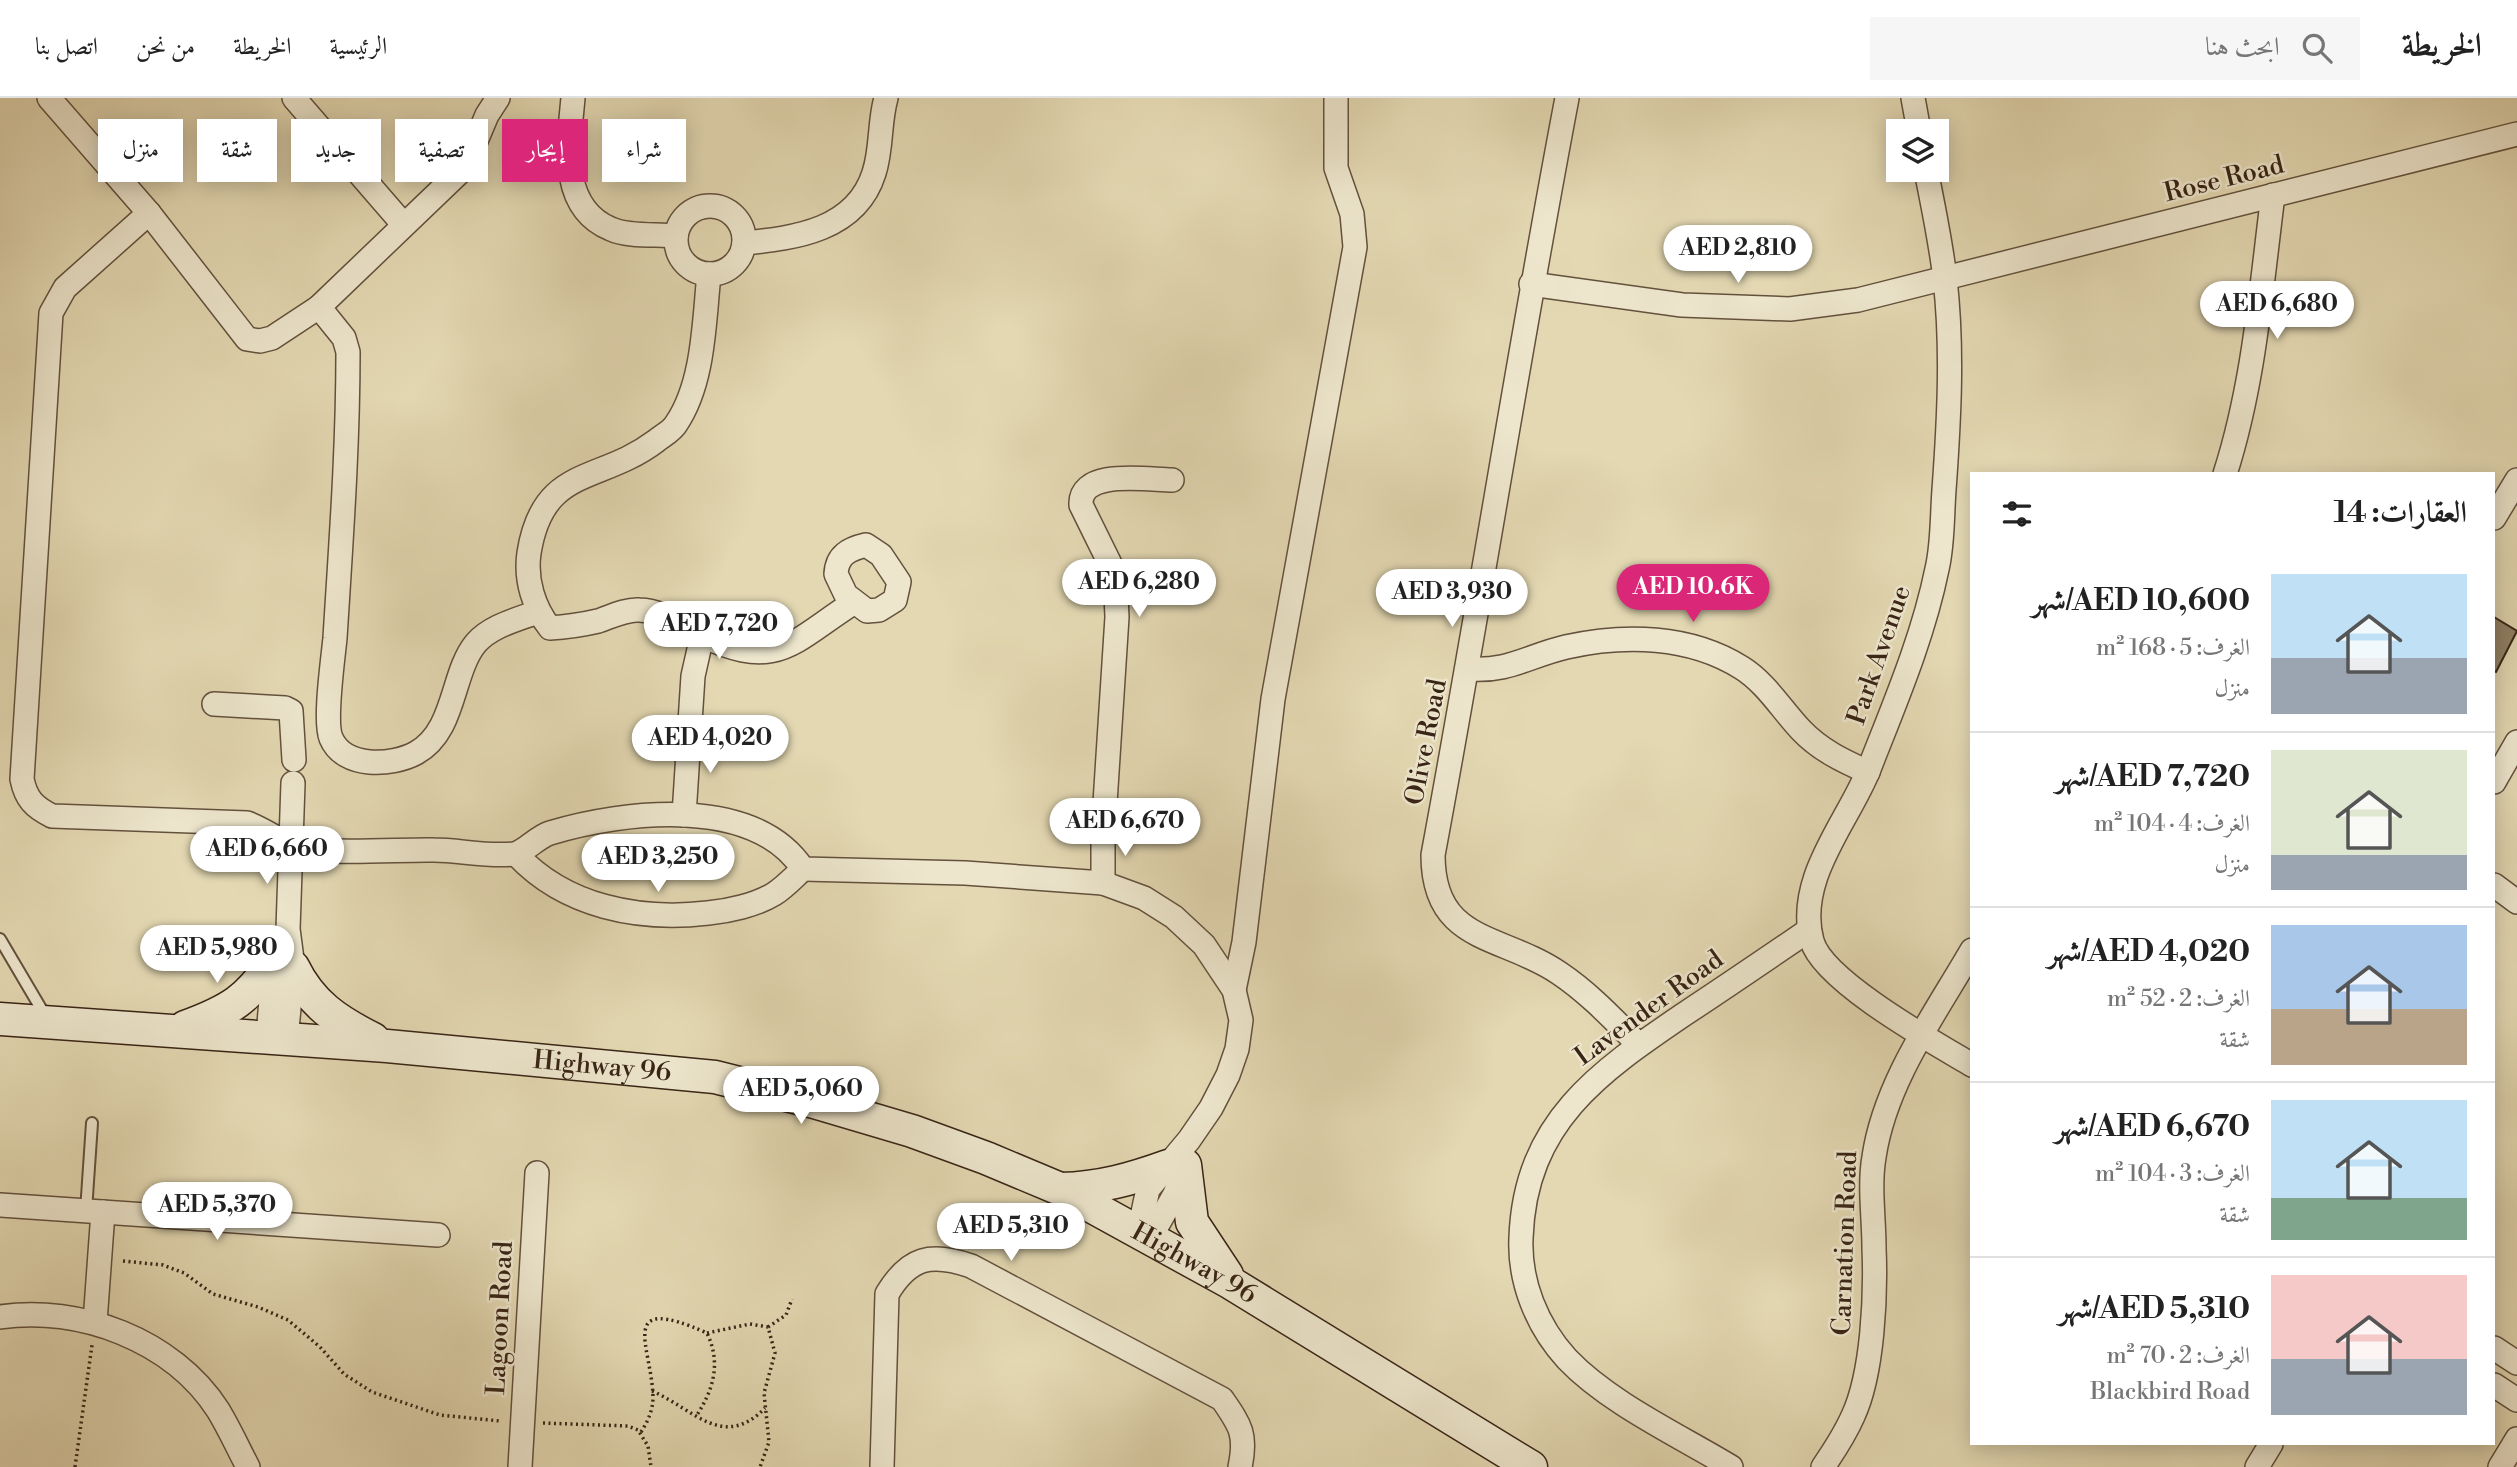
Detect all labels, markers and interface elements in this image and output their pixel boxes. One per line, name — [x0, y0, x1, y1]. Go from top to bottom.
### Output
search box — [1870, 17, 2360, 80]
text: الخريطة — [2402, 26, 2482, 67]
icon: search — [2298, 29, 2336, 67]
text: ابحث هنا — [2205, 31, 2280, 63]
text: اتصل بنا — [35, 32, 98, 62]
text: من نحن — [136, 32, 195, 62]
text: الخريطة — [233, 32, 292, 62]
text: الرئيسية — [330, 32, 387, 62]
chip: منزل — [98, 119, 183, 182]
chip: شقة — [197, 119, 277, 182]
chip: جديد — [291, 119, 381, 182]
chip: تصفية — [395, 119, 488, 182]
chip: إيجار — [502, 119, 588, 182]
chip: شراء — [602, 119, 686, 182]
map controls — [1886, 119, 1949, 182]
button: layers — [1886, 119, 1949, 182]
street label: Rose Road — [2161, 149, 2288, 209]
pin: AED 2,810 — [1658, 226, 1818, 285]
text: AED 2,810 — [1679, 234, 1797, 262]
pin: AED 6,680 — [2197, 282, 2357, 341]
text: AED 6,680 — [2216, 290, 2338, 318]
text: العقارات: 14 — [2334, 494, 2467, 532]
icon: filters — [1998, 495, 2036, 533]
pin: AED 6,280 — [1059, 560, 1219, 619]
pin: AED 10.6K — [1613, 564, 1773, 624]
text: AED 6,280 — [1078, 568, 1200, 596]
pin: AED 3,930 — [1372, 570, 1532, 629]
text: AED 10.6K — [1633, 573, 1753, 601]
text: AED 3,930 — [1392, 578, 1512, 606]
street label: Park Avenue — [1840, 581, 1918, 729]
text: AED 10,600/شهر — [2032, 582, 2250, 620]
pin: AED 7,720 — [639, 602, 799, 661]
icon: home — [2327, 602, 2411, 686]
text: AED 7,720 — [660, 610, 778, 638]
text: الغرف: 5 · 168 m² — [2096, 634, 2250, 662]
text: منزل — [2215, 675, 2250, 703]
street label: Olive Road — [1398, 676, 1454, 808]
pin: AED 4,020 — [630, 716, 790, 775]
text: AED 4,020 — [648, 724, 772, 752]
text: AED 7,720/شهر — [2056, 758, 2250, 796]
icon: home — [2327, 778, 2411, 862]
pin: AED 6,670 — [1045, 798, 1205, 858]
text: AED 6,670 — [1065, 807, 1185, 835]
text: الغرف: 4 · 104 m² — [2094, 810, 2250, 838]
pin: AED 6,660 — [187, 826, 347, 886]
pin: AED 3,250 — [578, 834, 738, 894]
text: AED 6,660 — [206, 835, 328, 863]
text: AED 3,250 — [598, 843, 718, 871]
text: منزل — [2215, 851, 2250, 879]
pin: AED 5,980 — [137, 926, 297, 985]
text: AED 4,020/شهر — [2047, 933, 2250, 971]
text: AED 5,980 — [156, 934, 278, 962]
street label: Lavender Road — [1568, 943, 1730, 1073]
icon: home — [2327, 953, 2411, 1037]
text: الغرف: 2 · 52 m² — [2107, 985, 2250, 1013]
text: شقة — [2220, 1026, 2250, 1054]
street label: Highway 96 — [531, 1044, 673, 1089]
pin: AED 5,060 — [721, 1066, 881, 1126]
text: AED 5,060 — [739, 1075, 863, 1103]
text: AED 6,670/شهر — [2055, 1108, 2250, 1146]
icon: home — [2327, 1128, 2411, 1212]
street label: Carnation Road — [1826, 1150, 1864, 1336]
text: الغرف: 3 · 104 m² — [2095, 1160, 2250, 1188]
pin: AED 5,370 — [137, 1182, 297, 1242]
text: AED 5,370 — [158, 1191, 276, 1219]
text: شقة — [2220, 1201, 2250, 1229]
pin: AED 5,310 — [931, 1204, 1091, 1263]
text: AED 5,310 — [953, 1212, 1069, 1240]
street label: Highway 96 — [1126, 1215, 1263, 1311]
street label: Lagoon Road — [480, 1240, 520, 1396]
text: AED 5,310/شهر — [2058, 1290, 2250, 1328]
icon: home — [2327, 1303, 2411, 1387]
text: الغرف: 2 · 70 m² — [2106, 1342, 2250, 1370]
text: Blackbird Road — [2090, 1378, 2250, 1406]

